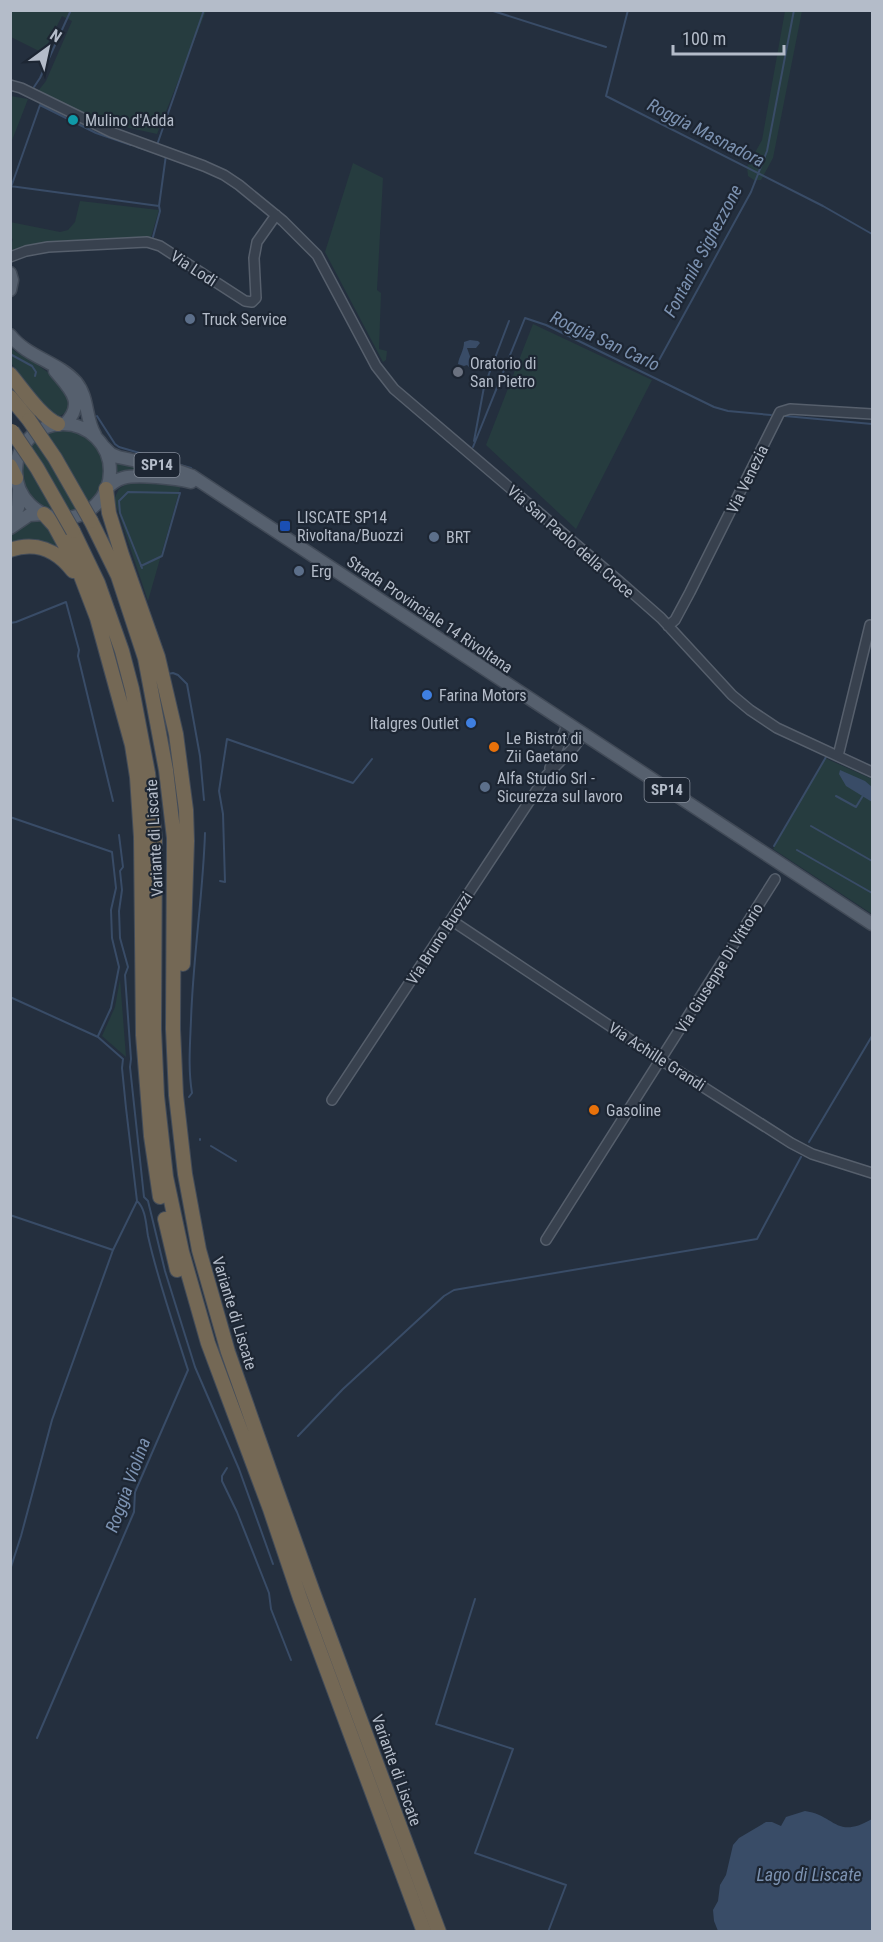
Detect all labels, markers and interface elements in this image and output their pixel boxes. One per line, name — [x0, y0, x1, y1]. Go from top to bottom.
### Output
north arrow — [18, 18, 78, 78]
scale bar — [673, 18, 784, 56]
text: N — [47, 25, 65, 46]
text: 100 m — [682, 28, 726, 49]
water label: Roggia Masnadora — [644, 94, 768, 171]
place label: Mulino d'Adda — [85, 111, 174, 130]
marker: Mulino d'Adda — [66, 113, 80, 127]
water label: Fontanile Sighezzone — [659, 181, 746, 320]
street label: Via Lodi — [167, 246, 220, 290]
water label: Roggia San Carlo — [547, 306, 663, 375]
place label: Truck Service — [202, 310, 287, 329]
marker: Truck Service — [183, 312, 197, 326]
place label: Oratorio di San Pietro — [470, 354, 536, 391]
marker: Oratorio di San Pietro — [451, 365, 465, 379]
street label: Via Venezia — [723, 442, 772, 517]
road number: SP14 — [134, 453, 180, 477]
street label: Via San Paolo della Croce — [503, 481, 638, 602]
place label: LISCATE SP14 Rivoltana/Buozzi — [297, 508, 403, 545]
marker: LISCATE SP14 Rivoltana/Buozzi — [278, 519, 292, 533]
place label: BRT — [446, 528, 471, 547]
marker: BRT — [427, 530, 441, 544]
street label: Strada Provinciale 14 Rivoltana — [343, 552, 516, 677]
place label: Erg — [311, 562, 332, 581]
marker: Erg — [292, 564, 306, 578]
place label: Farina Motors — [439, 686, 527, 705]
marker: Farina Motors — [420, 688, 434, 702]
place label: Italgres Outlet — [370, 714, 459, 733]
marker: Italgres Outlet — [464, 716, 478, 730]
place label: Le Bistrot di Zii Gaetano — [506, 729, 582, 766]
marker: Le Bistrot di Zii Gaetano — [487, 740, 501, 754]
place label: Alfa Studio Srl - Sicurezza sul lavoro — [497, 769, 623, 806]
road number: SP14 — [644, 778, 690, 802]
street label: Variante di Liscate — [142, 779, 167, 897]
marker: Alfa Studio Srl - Sicurezza sul lavoro — [478, 780, 492, 794]
street label: Via Bruno Buozzi — [402, 888, 476, 988]
street label: Via Giuseppe Di Vittorio — [672, 900, 767, 1037]
street label: Via Achille Grandi — [605, 1018, 709, 1095]
place label: Gasoline — [606, 1101, 661, 1120]
marker: Gasoline — [587, 1103, 601, 1117]
street label: Variante di Liscate — [208, 1254, 261, 1372]
water label: Roggia Violina — [101, 1435, 154, 1535]
street label: Variante di Liscate — [368, 1712, 426, 1829]
water label: Lago di Liscate — [757, 1864, 861, 1885]

